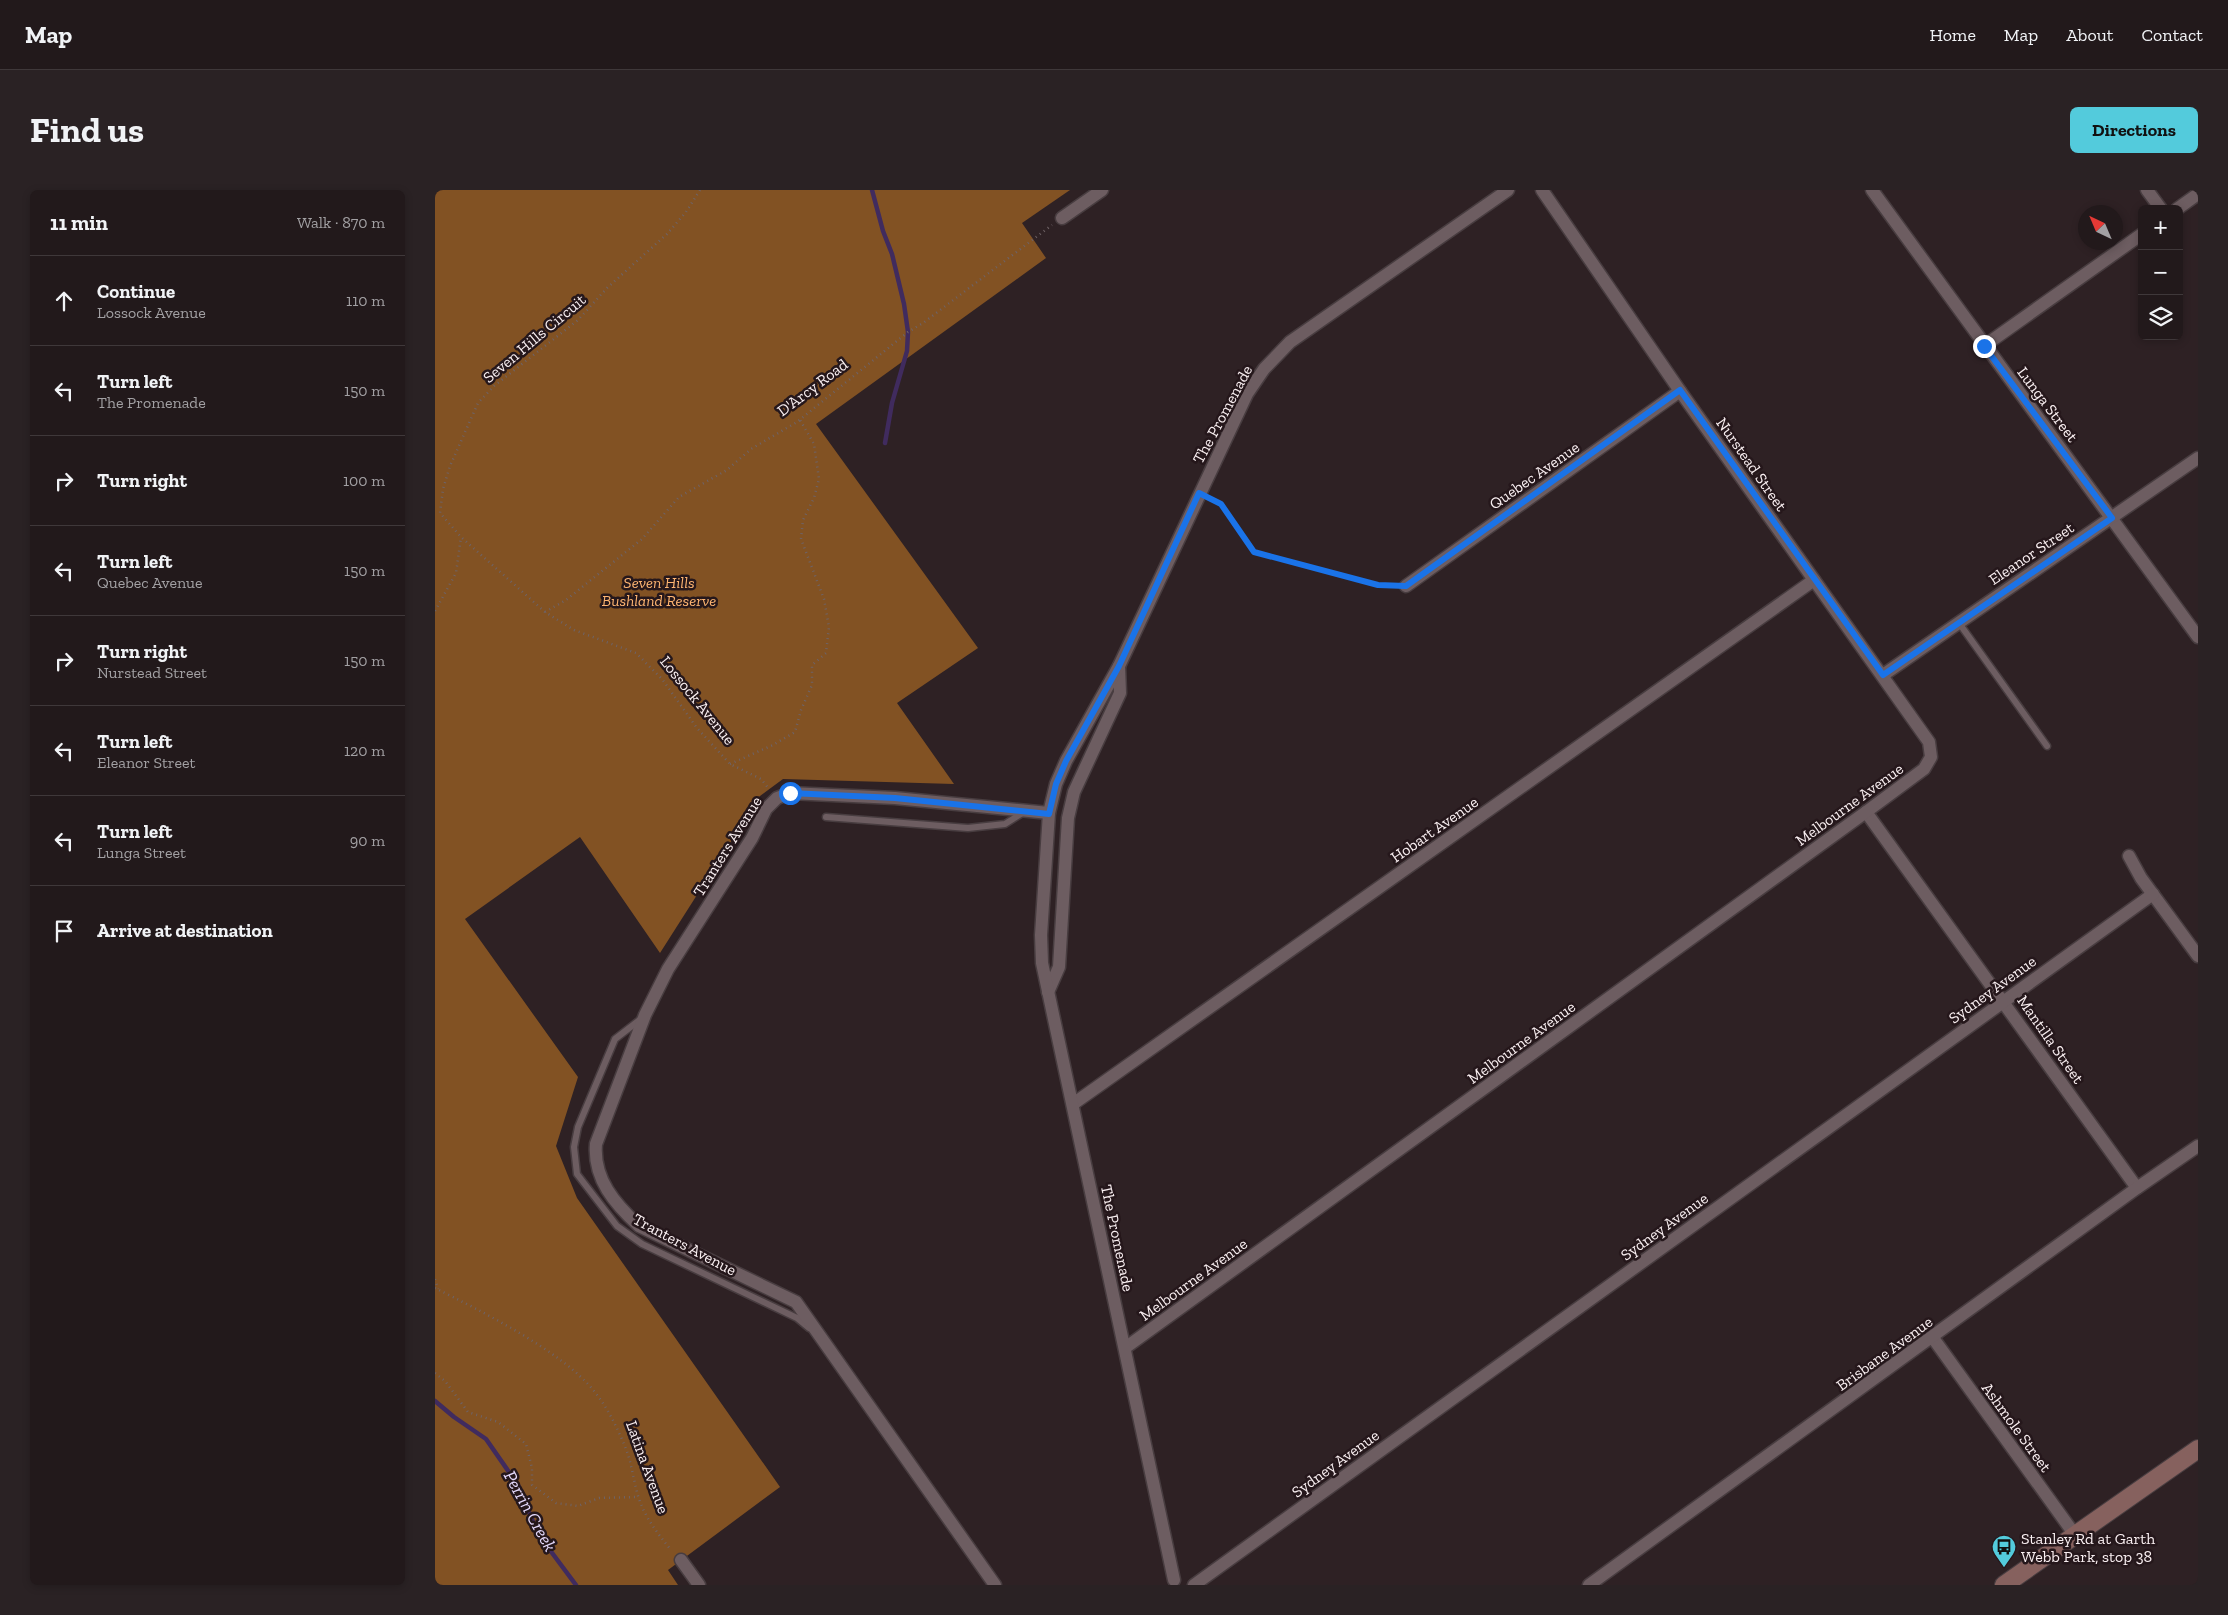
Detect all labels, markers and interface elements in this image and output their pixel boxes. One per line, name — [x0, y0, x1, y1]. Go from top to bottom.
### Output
text: Map — [25, 20, 72, 49]
text: Home — [1929, 24, 1976, 46]
text: Map — [2004, 24, 2038, 46]
text: About — [2066, 24, 2113, 46]
text: Contact — [2141, 24, 2203, 46]
button: Directions — [2070, 107, 2198, 153]
text: Find us — [30, 109, 144, 151]
north arrow — [2078, 205, 2123, 250]
map controls — [2138, 205, 2183, 340]
button: + — [2138, 205, 2183, 250]
text: 11 min — [50, 210, 108, 235]
text: Walk · 870 m — [297, 213, 385, 232]
button: − — [2138, 250, 2183, 295]
text: Continue — [97, 280, 175, 303]
icon: ahead — [50, 287, 78, 315]
street label: Seven Hills Circuit — [479, 290, 589, 387]
text: 110 m — [346, 291, 385, 310]
button: layers — [2138, 295, 2183, 340]
text: Lossock Avenue — [97, 303, 206, 322]
route end — [1973, 335, 1996, 358]
street label: D'Arcy Road — [773, 355, 852, 420]
street label: The Promenade — [1189, 362, 1256, 467]
street label: Lunga Street — [2013, 363, 2082, 446]
text: Turn left — [97, 370, 172, 393]
icon: left — [50, 377, 78, 405]
text: 150 m — [344, 381, 385, 400]
text: The Promenade — [97, 393, 206, 412]
street label: Nurstead Street — [1712, 414, 1791, 515]
street label: Quebec Avenue — [1486, 437, 1583, 513]
icon: right — [50, 467, 78, 495]
text: Turn right — [97, 469, 187, 492]
text: 100 m — [343, 471, 385, 490]
street label: Eleanor Street — [1985, 518, 2077, 589]
text: Turn left — [97, 550, 172, 573]
icon: left — [50, 557, 78, 585]
text: 150 m — [344, 561, 385, 580]
text: Quebec Avenue — [97, 573, 203, 592]
park label: Seven Hills Bushland Reserve — [602, 573, 716, 610]
text: Turn right — [97, 640, 187, 663]
icon: right — [50, 647, 78, 675]
text: 150 m — [344, 651, 385, 670]
street label: Lossock Avenue — [656, 652, 739, 749]
text: Nurstead Street — [97, 663, 207, 682]
text: Turn left — [97, 730, 172, 753]
icon: left — [50, 737, 78, 765]
text: 120 m — [344, 741, 385, 760]
text: Eleanor Street — [97, 753, 196, 772]
street label: Melbourne Avenue — [1792, 759, 1907, 850]
route start — [779, 782, 802, 805]
street label: Hobart Avenue — [1387, 792, 1482, 867]
street label: Tranters Avenue — [689, 793, 766, 900]
text: Turn left — [97, 820, 172, 843]
icon: left — [50, 827, 78, 855]
text: 90 m — [350, 831, 385, 850]
text: Lunga Street — [97, 843, 186, 862]
icon: arrive — [50, 917, 78, 945]
text: Arrive at destination — [97, 919, 273, 942]
street label: Sydney Avenue — [1945, 951, 2040, 1027]
street label: Mantilla Street — [2013, 992, 2088, 1087]
street label: Melbourne Avenue — [1464, 997, 1579, 1088]
street label: The Promenade — [1097, 1183, 1138, 1293]
street label: Sydney Avenue — [1617, 1188, 1712, 1264]
street label: Tranters Avenue — [630, 1209, 740, 1280]
street label: Melbourne Avenue — [1136, 1234, 1251, 1325]
street label: Brisbane Avenue — [1832, 1312, 1936, 1395]
street label: Ashmole Street — [1978, 1379, 2055, 1476]
street label: Latina Avenue — [622, 1418, 673, 1516]
street label: Sydney Avenue — [1288, 1425, 1383, 1501]
water label: Perrin Creek — [499, 1467, 561, 1555]
place label: Stanley Rd at Garth Webb Park, stop 38 — [2021, 1529, 2155, 1566]
bus stop icon: Stanley Rd at Garth Webb Park, stop 38 — [1991, 1534, 2017, 1568]

